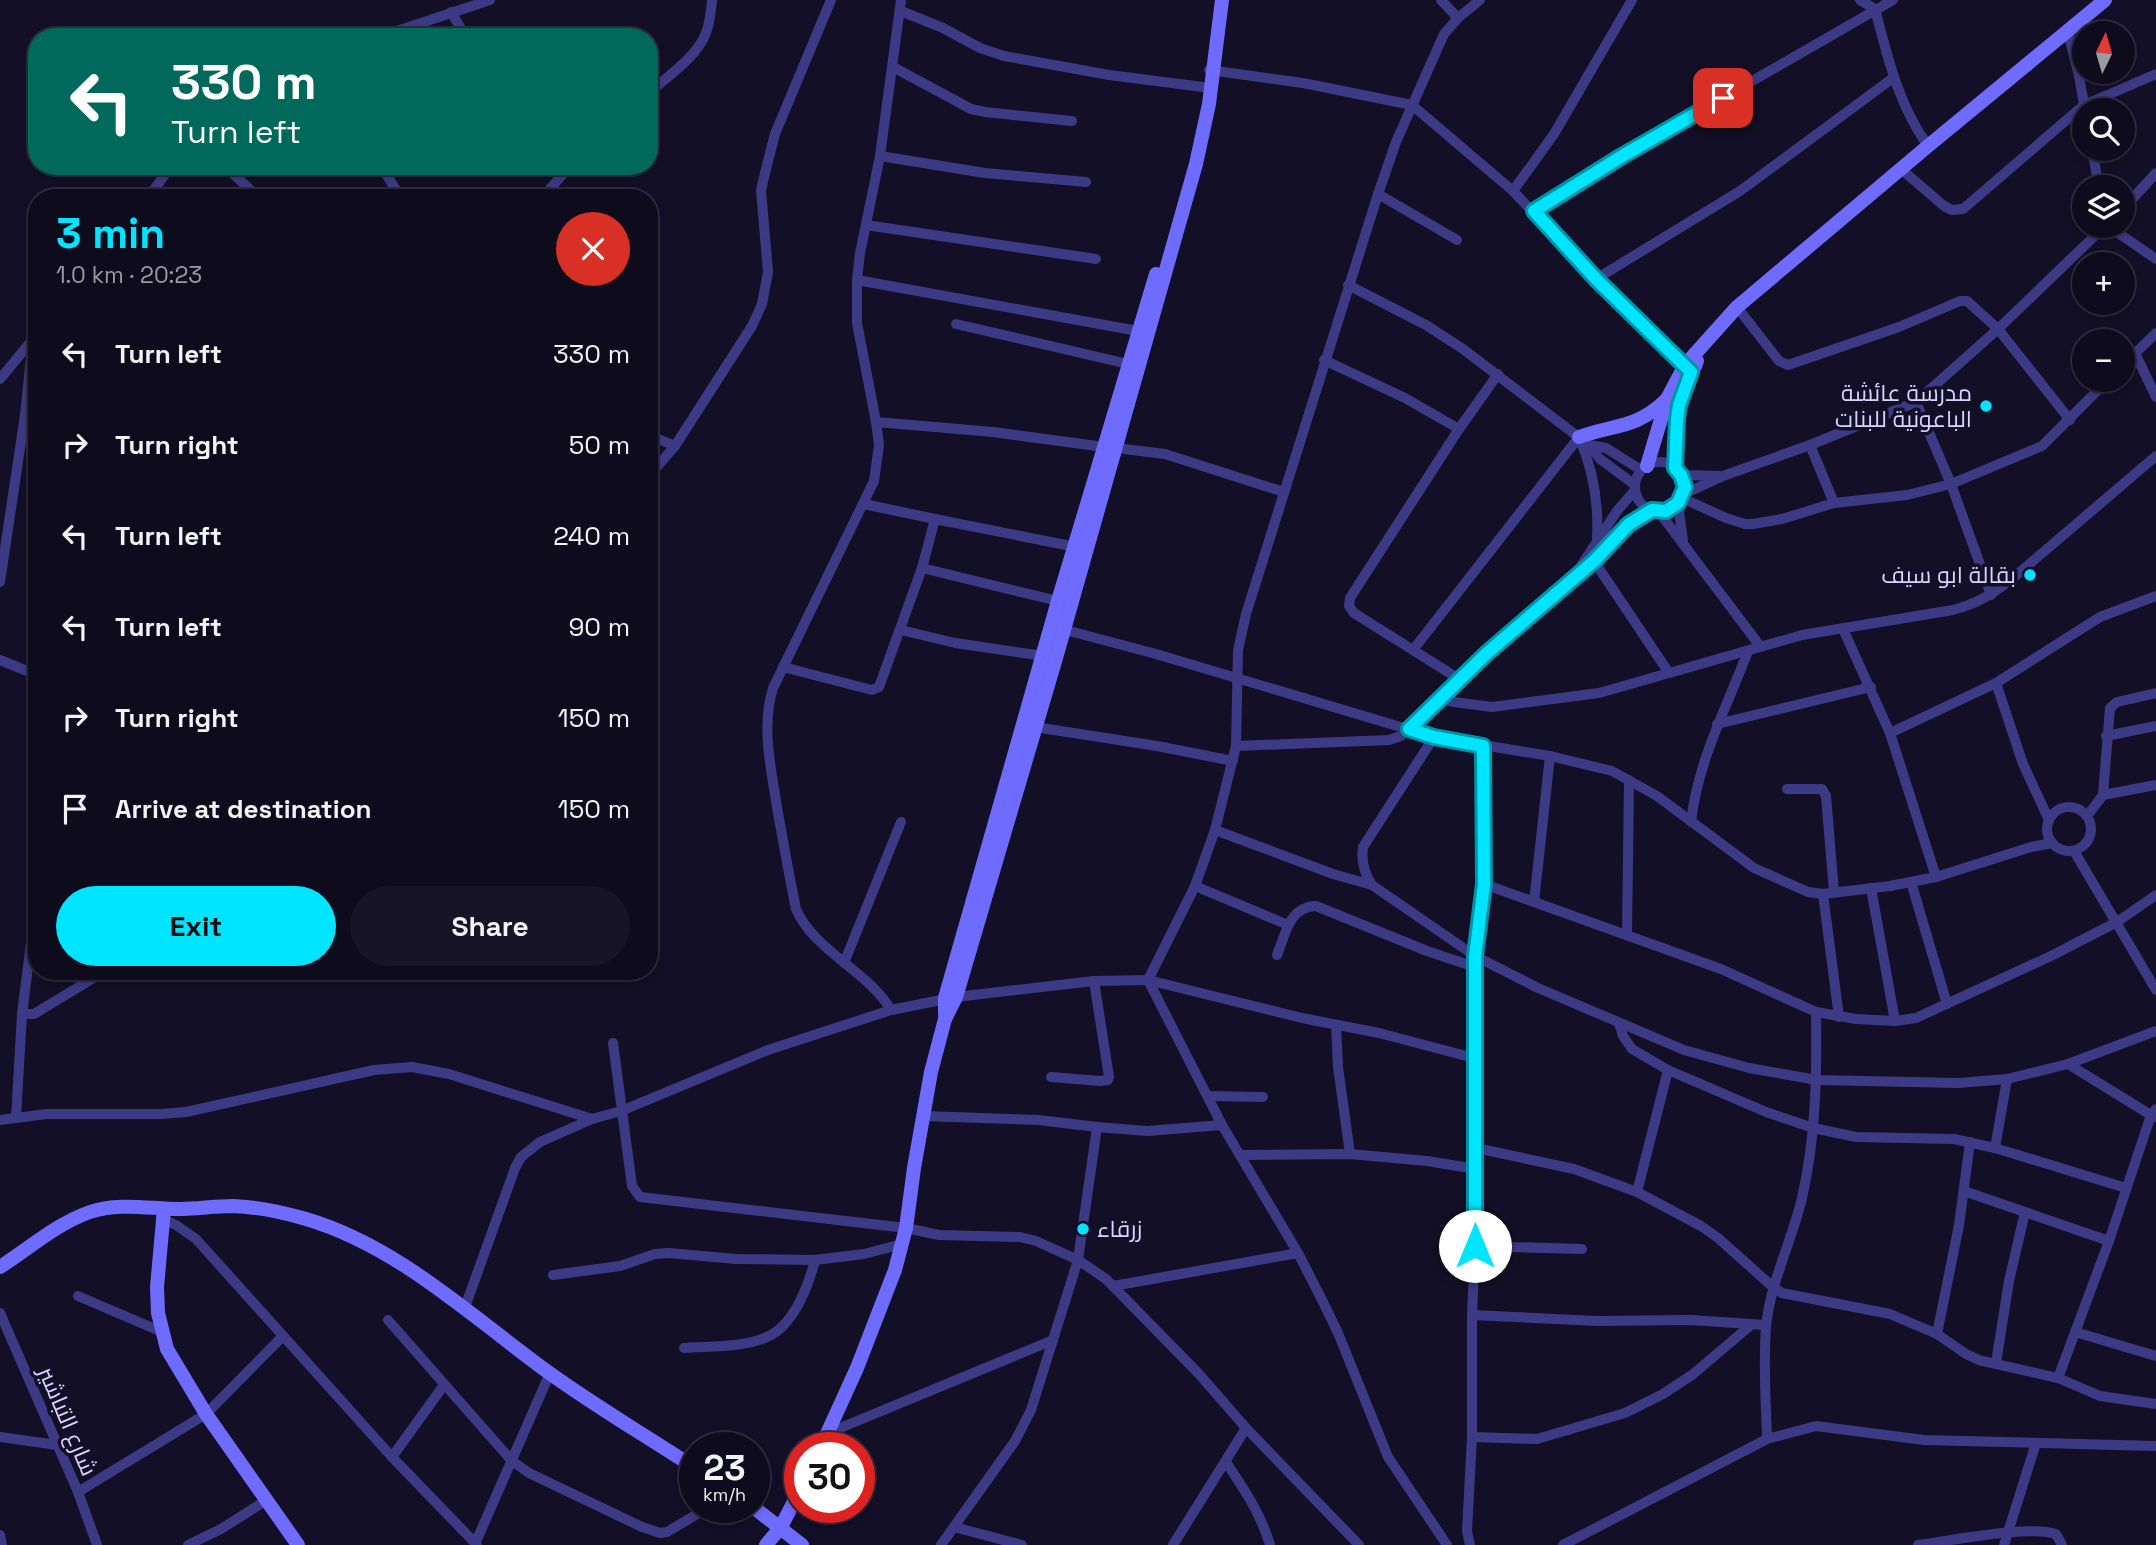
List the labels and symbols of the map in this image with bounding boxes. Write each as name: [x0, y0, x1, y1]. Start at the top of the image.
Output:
north arrow: [2072, 21, 2135, 84]
pin: [1693, 68, 1753, 128]
place label: مدرسة عائشة الباعونية للبنات: [1835, 378, 1972, 434]
marker: مدرسة عائشة الباعونية للبنات: [1978, 398, 1994, 414]
place label: بقالة ابو سيف: [1881, 560, 2016, 590]
marker: بقالة ابو سيف: [2022, 567, 2038, 583]
position arrow: [1438, 1209, 1512, 1283]
place label: زرقاء: [1097, 1214, 1142, 1244]
marker: زرقاء: [1075, 1221, 1091, 1237]
street label: شارع التباشير: [30, 1360, 104, 1481]
speed limit sign: 30: [784, 1432, 875, 1523]

